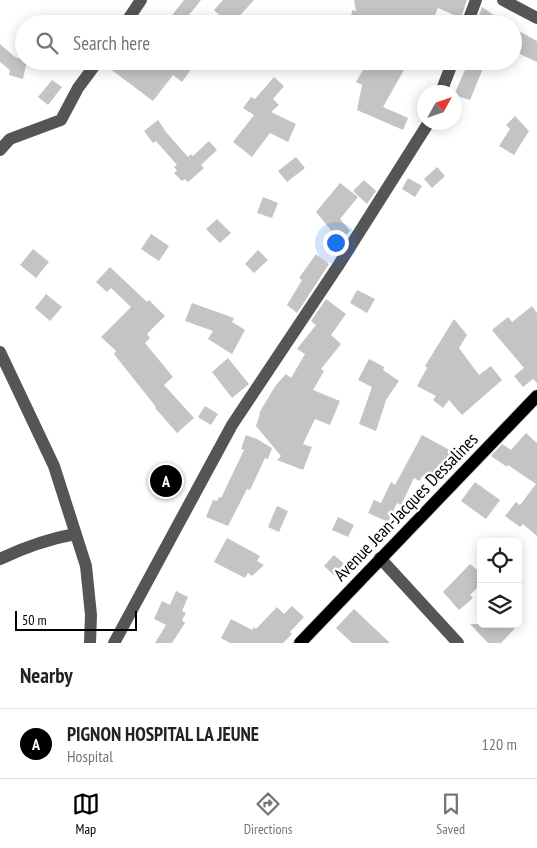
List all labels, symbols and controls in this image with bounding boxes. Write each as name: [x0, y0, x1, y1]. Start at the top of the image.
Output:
search box: [15, 15, 522, 70]
icon: search: [33, 29, 61, 57]
text: Search here: [73, 31, 150, 55]
north arrow: [417, 85, 462, 130]
your location: [323, 230, 349, 256]
street label: Avenue Jean-Jacques Dessalines: [329, 428, 483, 586]
pin: A: [150, 462, 182, 500]
map controls: [477, 538, 522, 628]
button: locate: [477, 538, 522, 583]
button: layers: [477, 583, 522, 628]
scale bar: [15, 608, 138, 631]
text: 50 m: [22, 611, 47, 629]
text: Nearby: [20, 662, 73, 689]
text: PIGNON HOSPITAL LA JEUNE: [67, 722, 259, 746]
text: A: [32, 734, 40, 754]
text: 120 m: [482, 734, 517, 754]
text: Hospital: [67, 746, 113, 766]
tab: Map: [72, 790, 100, 838]
tab: Directions: [244, 790, 292, 838]
tab: Saved: [436, 790, 465, 838]

